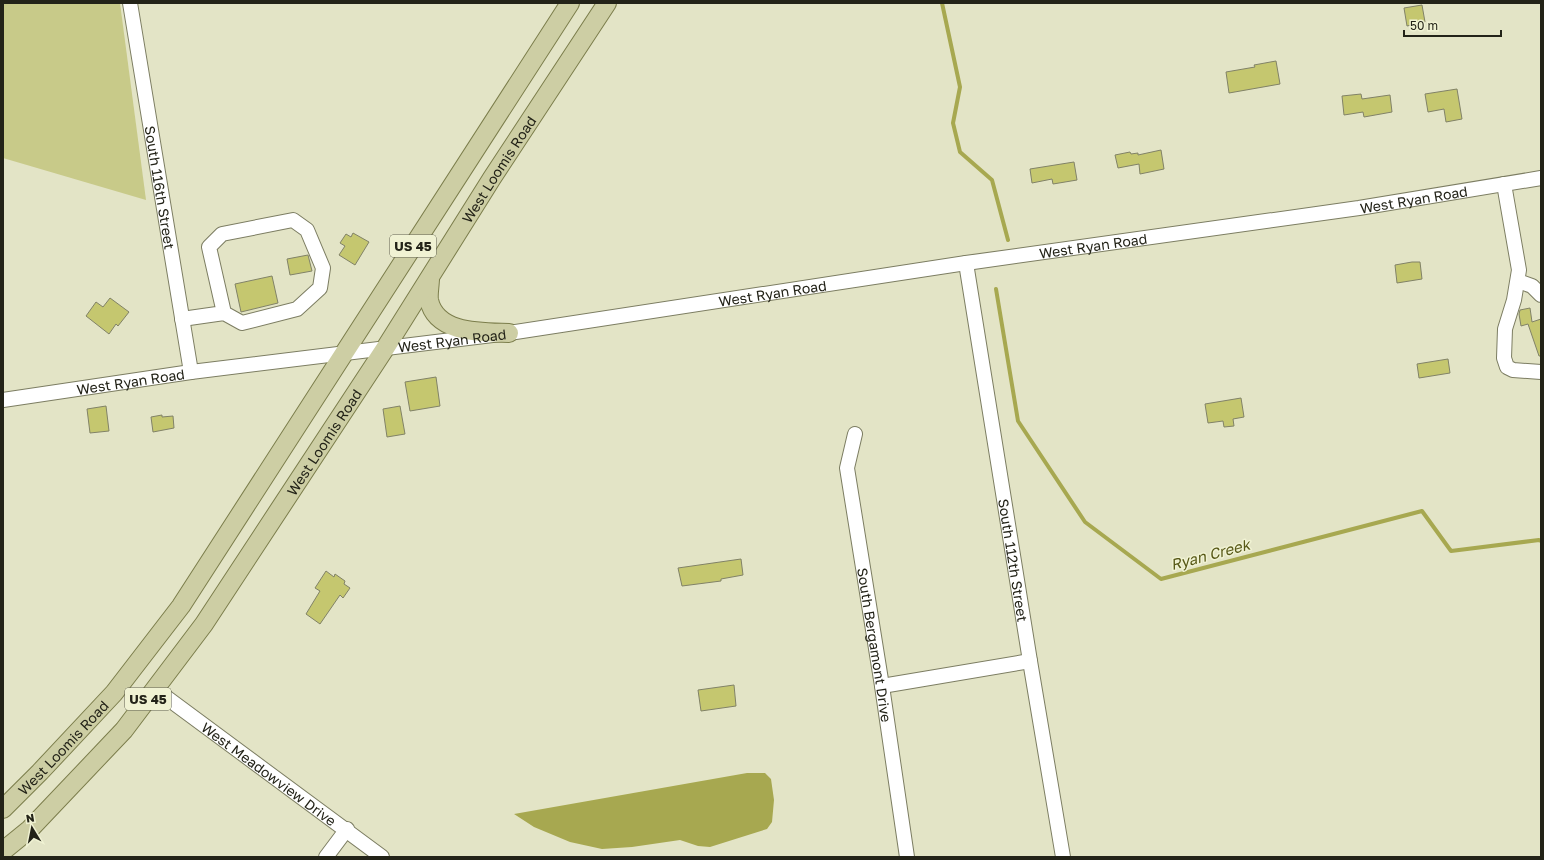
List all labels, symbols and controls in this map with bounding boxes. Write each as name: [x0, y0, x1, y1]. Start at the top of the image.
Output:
scale bar: [1404, 12, 1501, 38]
text: 50 m: [1410, 18, 1438, 33]
street label: West Loomis Road: [458, 113, 539, 226]
street label: South 116th Street: [142, 125, 179, 250]
street label: West Ryan Road: [1359, 182, 1469, 216]
street label: West Ryan Road: [1038, 229, 1148, 261]
road number: US 45: [390, 235, 436, 257]
street label: West Ryan Road: [717, 276, 828, 309]
street label: West Ryan Road: [397, 325, 507, 355]
street label: West Ryan Road: [75, 365, 186, 397]
street label: West Loomis Road: [283, 386, 365, 498]
street label: South 112th Street: [996, 497, 1032, 623]
water label: Ryan Creek: [1168, 534, 1253, 574]
street label: South Bergamont Drive: [855, 566, 896, 723]
road number: US 45: [125, 688, 171, 710]
street label: West Loomis Road: [14, 697, 111, 798]
street label: West Meadowview Drive: [198, 718, 340, 829]
north arrow: [12, 808, 52, 848]
text: N: [25, 811, 35, 825]

